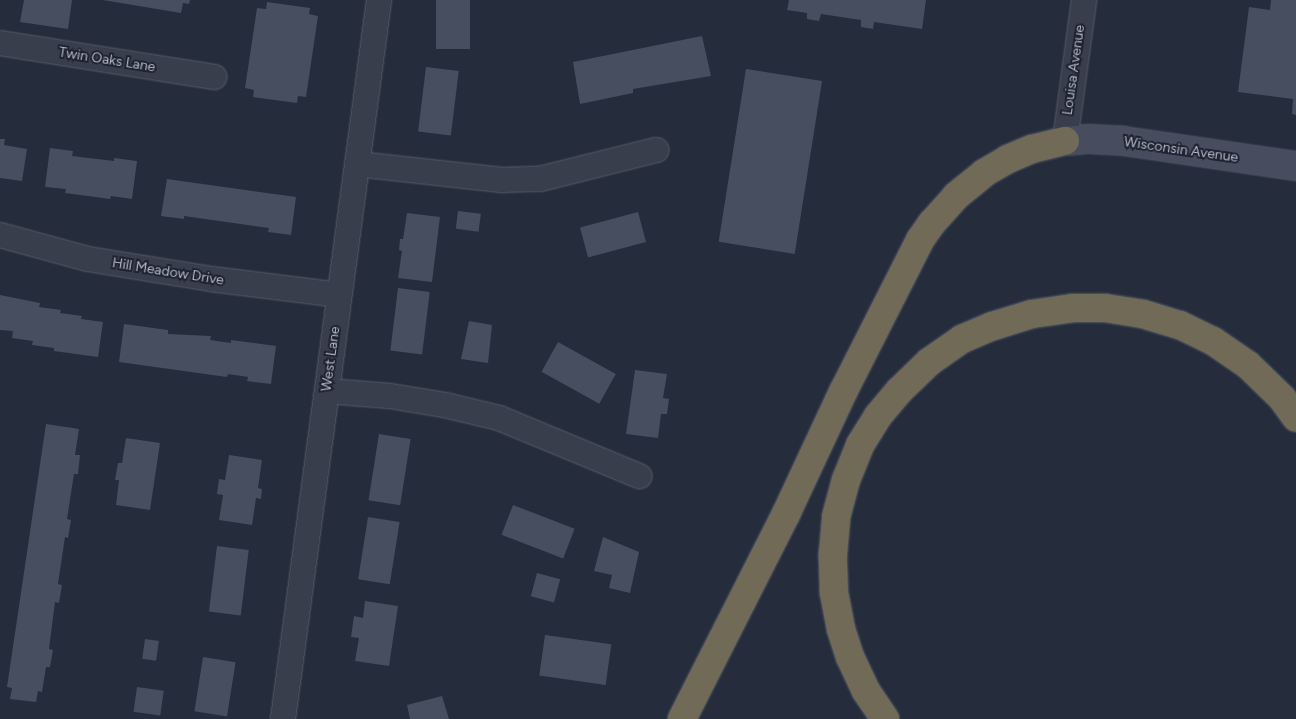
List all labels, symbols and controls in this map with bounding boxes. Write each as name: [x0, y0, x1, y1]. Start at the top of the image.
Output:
street label: Louisa Avenue: [1059, 24, 1089, 116]
street label: Twin Oaks Lane: [57, 44, 157, 76]
street label: Wisconsin Avenue: [1123, 134, 1239, 166]
street label: Hill Meadow Drive: [111, 255, 225, 289]
street label: West Lane: [318, 325, 344, 393]

